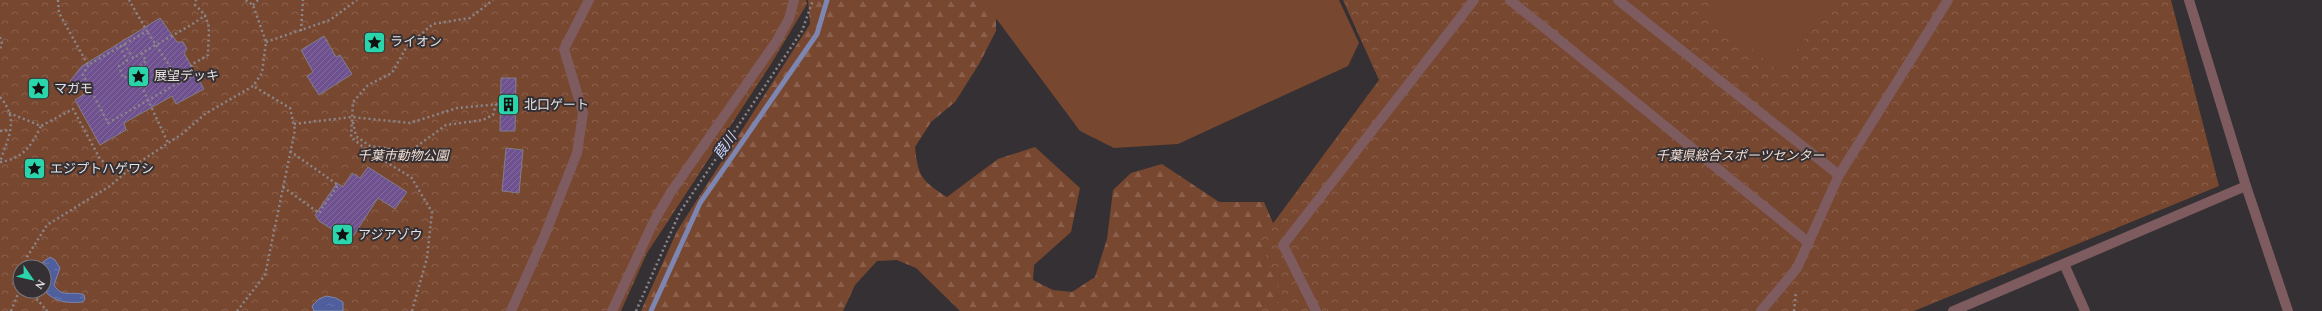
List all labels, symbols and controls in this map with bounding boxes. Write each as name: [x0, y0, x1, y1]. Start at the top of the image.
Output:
place icon: ライオン: [362, 29, 388, 55]
place label: ライオン: [390, 32, 442, 52]
place icon: 展望デッキ: [125, 63, 151, 89]
place label: 展望デッキ: [154, 66, 219, 86]
place icon: マガモ: [25, 76, 51, 102]
place label: マガモ: [54, 79, 93, 99]
building icon: 北口ゲート: [495, 92, 521, 118]
place label: 北口ゲート: [524, 95, 589, 115]
water label: 葭川: [708, 127, 743, 163]
park label: 千葉市動物公園: [357, 146, 450, 166]
park label: 千葉県総合スポーツセンター: [1656, 146, 1825, 166]
place icon: エジプトハゲワシ: [21, 156, 47, 182]
place label: エジプトハゲワシ: [50, 159, 154, 179]
place icon: アジアゾウ: [330, 222, 356, 248]
place label: アジアゾウ: [358, 225, 422, 245]
north arrow: [12, 259, 52, 299]
text: N: [30, 276, 49, 293]

